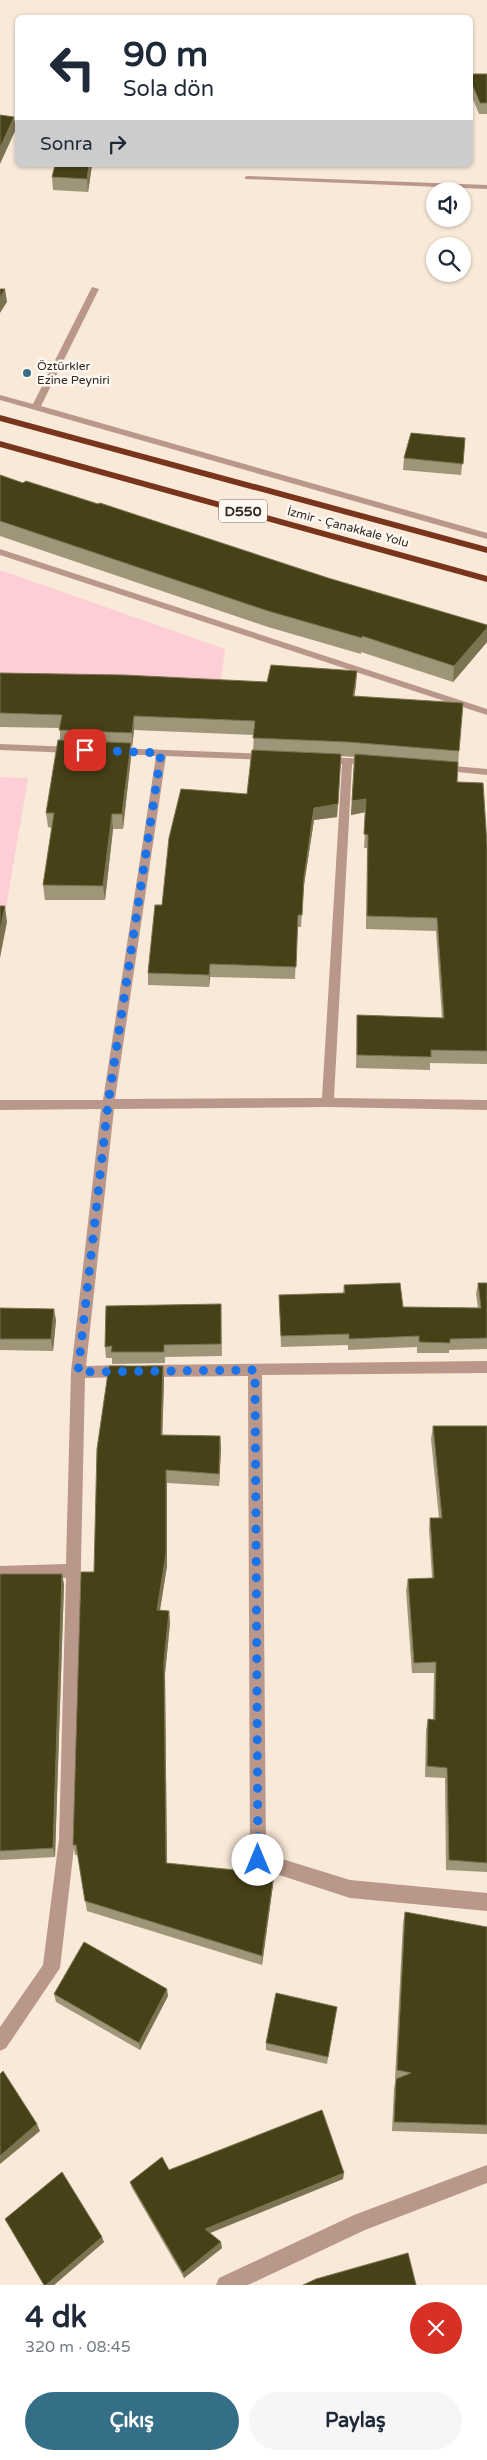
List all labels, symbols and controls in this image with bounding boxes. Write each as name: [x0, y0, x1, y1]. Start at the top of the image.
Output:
text: 90 m: [123, 34, 208, 76]
icon: left: [40, 35, 105, 100]
text: Sola dön: [123, 76, 214, 102]
icon: right: [103, 130, 131, 158]
text: Sonra: [40, 133, 93, 155]
map controls: [426, 182, 471, 282]
button: sound: [426, 182, 471, 227]
button: search: [426, 237, 471, 282]
place label: Öztürkler Ezine Peyniri: [37, 359, 110, 387]
marker: Öztürkler Ezine Peyniri: [21, 367, 33, 379]
road number: D550: [219, 500, 267, 522]
street label: İzmir - Çanakkale Yolu: [286, 504, 410, 550]
pin: [64, 729, 106, 771]
icon: arrive: [71, 736, 99, 764]
position arrow: [231, 1833, 283, 1885]
text: 4 dk: [25, 2299, 87, 2336]
button: close: [410, 2302, 462, 2354]
text: 320 m · 08:45: [25, 2337, 131, 2357]
button: Çıkış: [25, 2392, 239, 2450]
button: Paylaş: [249, 2392, 462, 2450]

